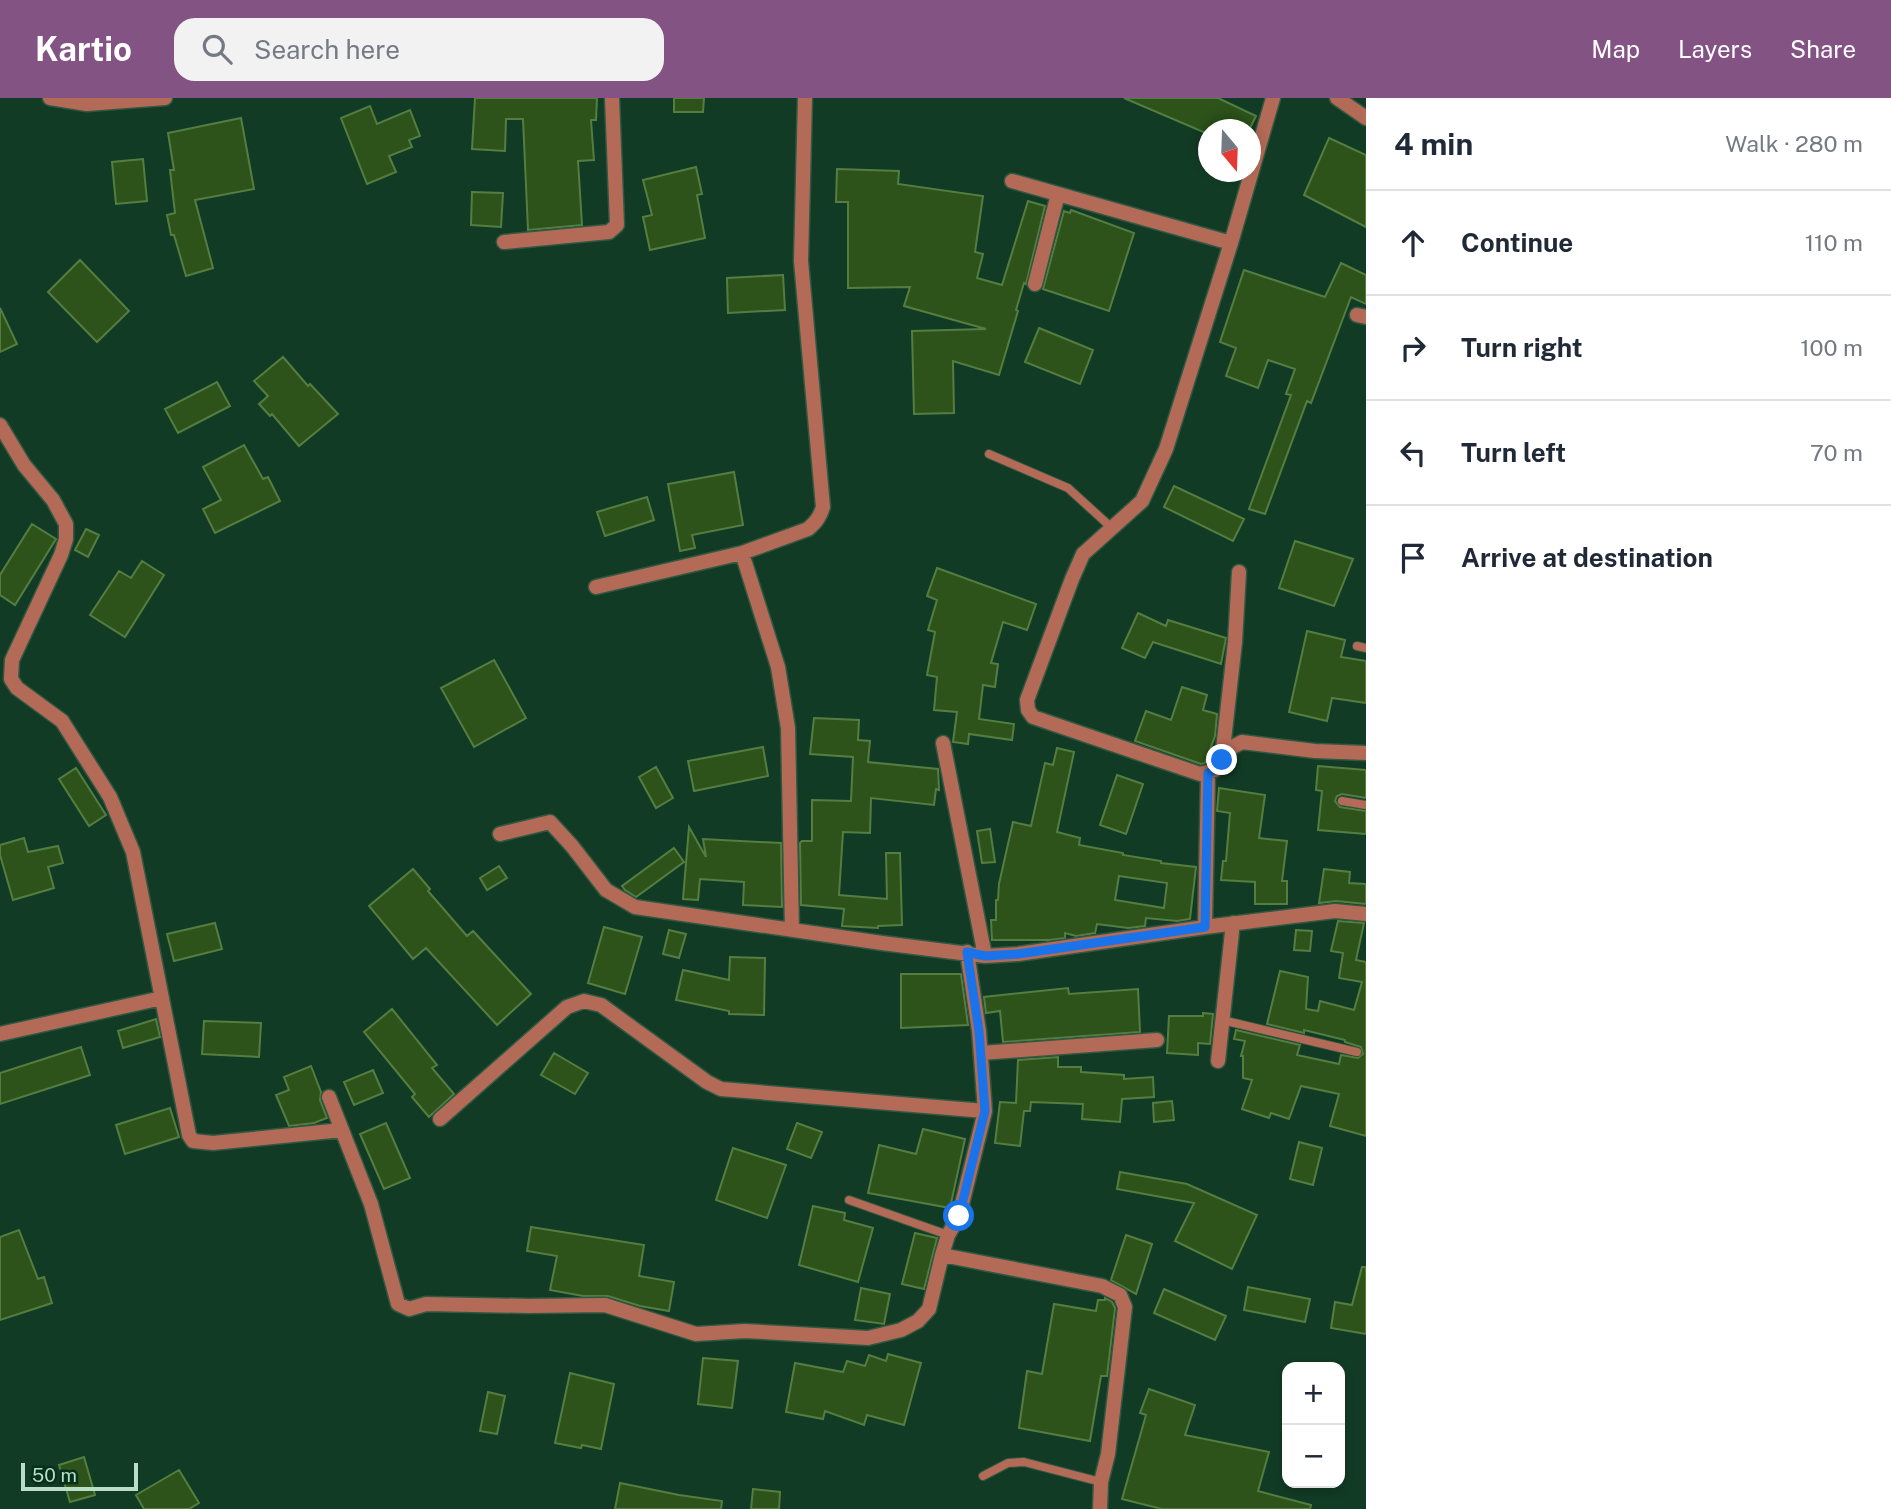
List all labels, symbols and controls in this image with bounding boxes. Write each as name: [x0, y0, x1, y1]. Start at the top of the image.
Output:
search box: [174, 18, 664, 81]
text: Kartio: [35, 30, 132, 68]
icon: search: [198, 30, 236, 68]
text: Search here: [254, 34, 400, 65]
text: Map: [1591, 35, 1640, 63]
text: Layers: [1678, 35, 1752, 63]
text: Share: [1790, 35, 1856, 63]
north arrow: [1198, 119, 1261, 182]
text: 4 min: [1394, 126, 1473, 162]
text: Walk · 280 m: [1725, 130, 1863, 157]
icon: ahead: [1394, 224, 1432, 262]
text: Continue: [1461, 227, 1573, 258]
text: 110 m: [1805, 229, 1863, 256]
icon: right: [1394, 329, 1432, 367]
text: Turn right: [1461, 332, 1583, 363]
text: 100 m: [1800, 334, 1863, 361]
icon: left: [1394, 434, 1432, 472]
text: Turn left: [1461, 437, 1566, 468]
text: 70 m: [1810, 439, 1863, 466]
icon: arrive: [1394, 539, 1432, 577]
text: Arrive at destination: [1461, 542, 1713, 573]
route end: [1206, 744, 1237, 775]
route start: [943, 1200, 974, 1231]
map controls: [1282, 1362, 1345, 1488]
button: +: [1282, 1362, 1345, 1425]
button: −: [1282, 1425, 1345, 1488]
scale bar: [21, 1460, 138, 1492]
text: 50 m: [32, 1464, 77, 1486]

